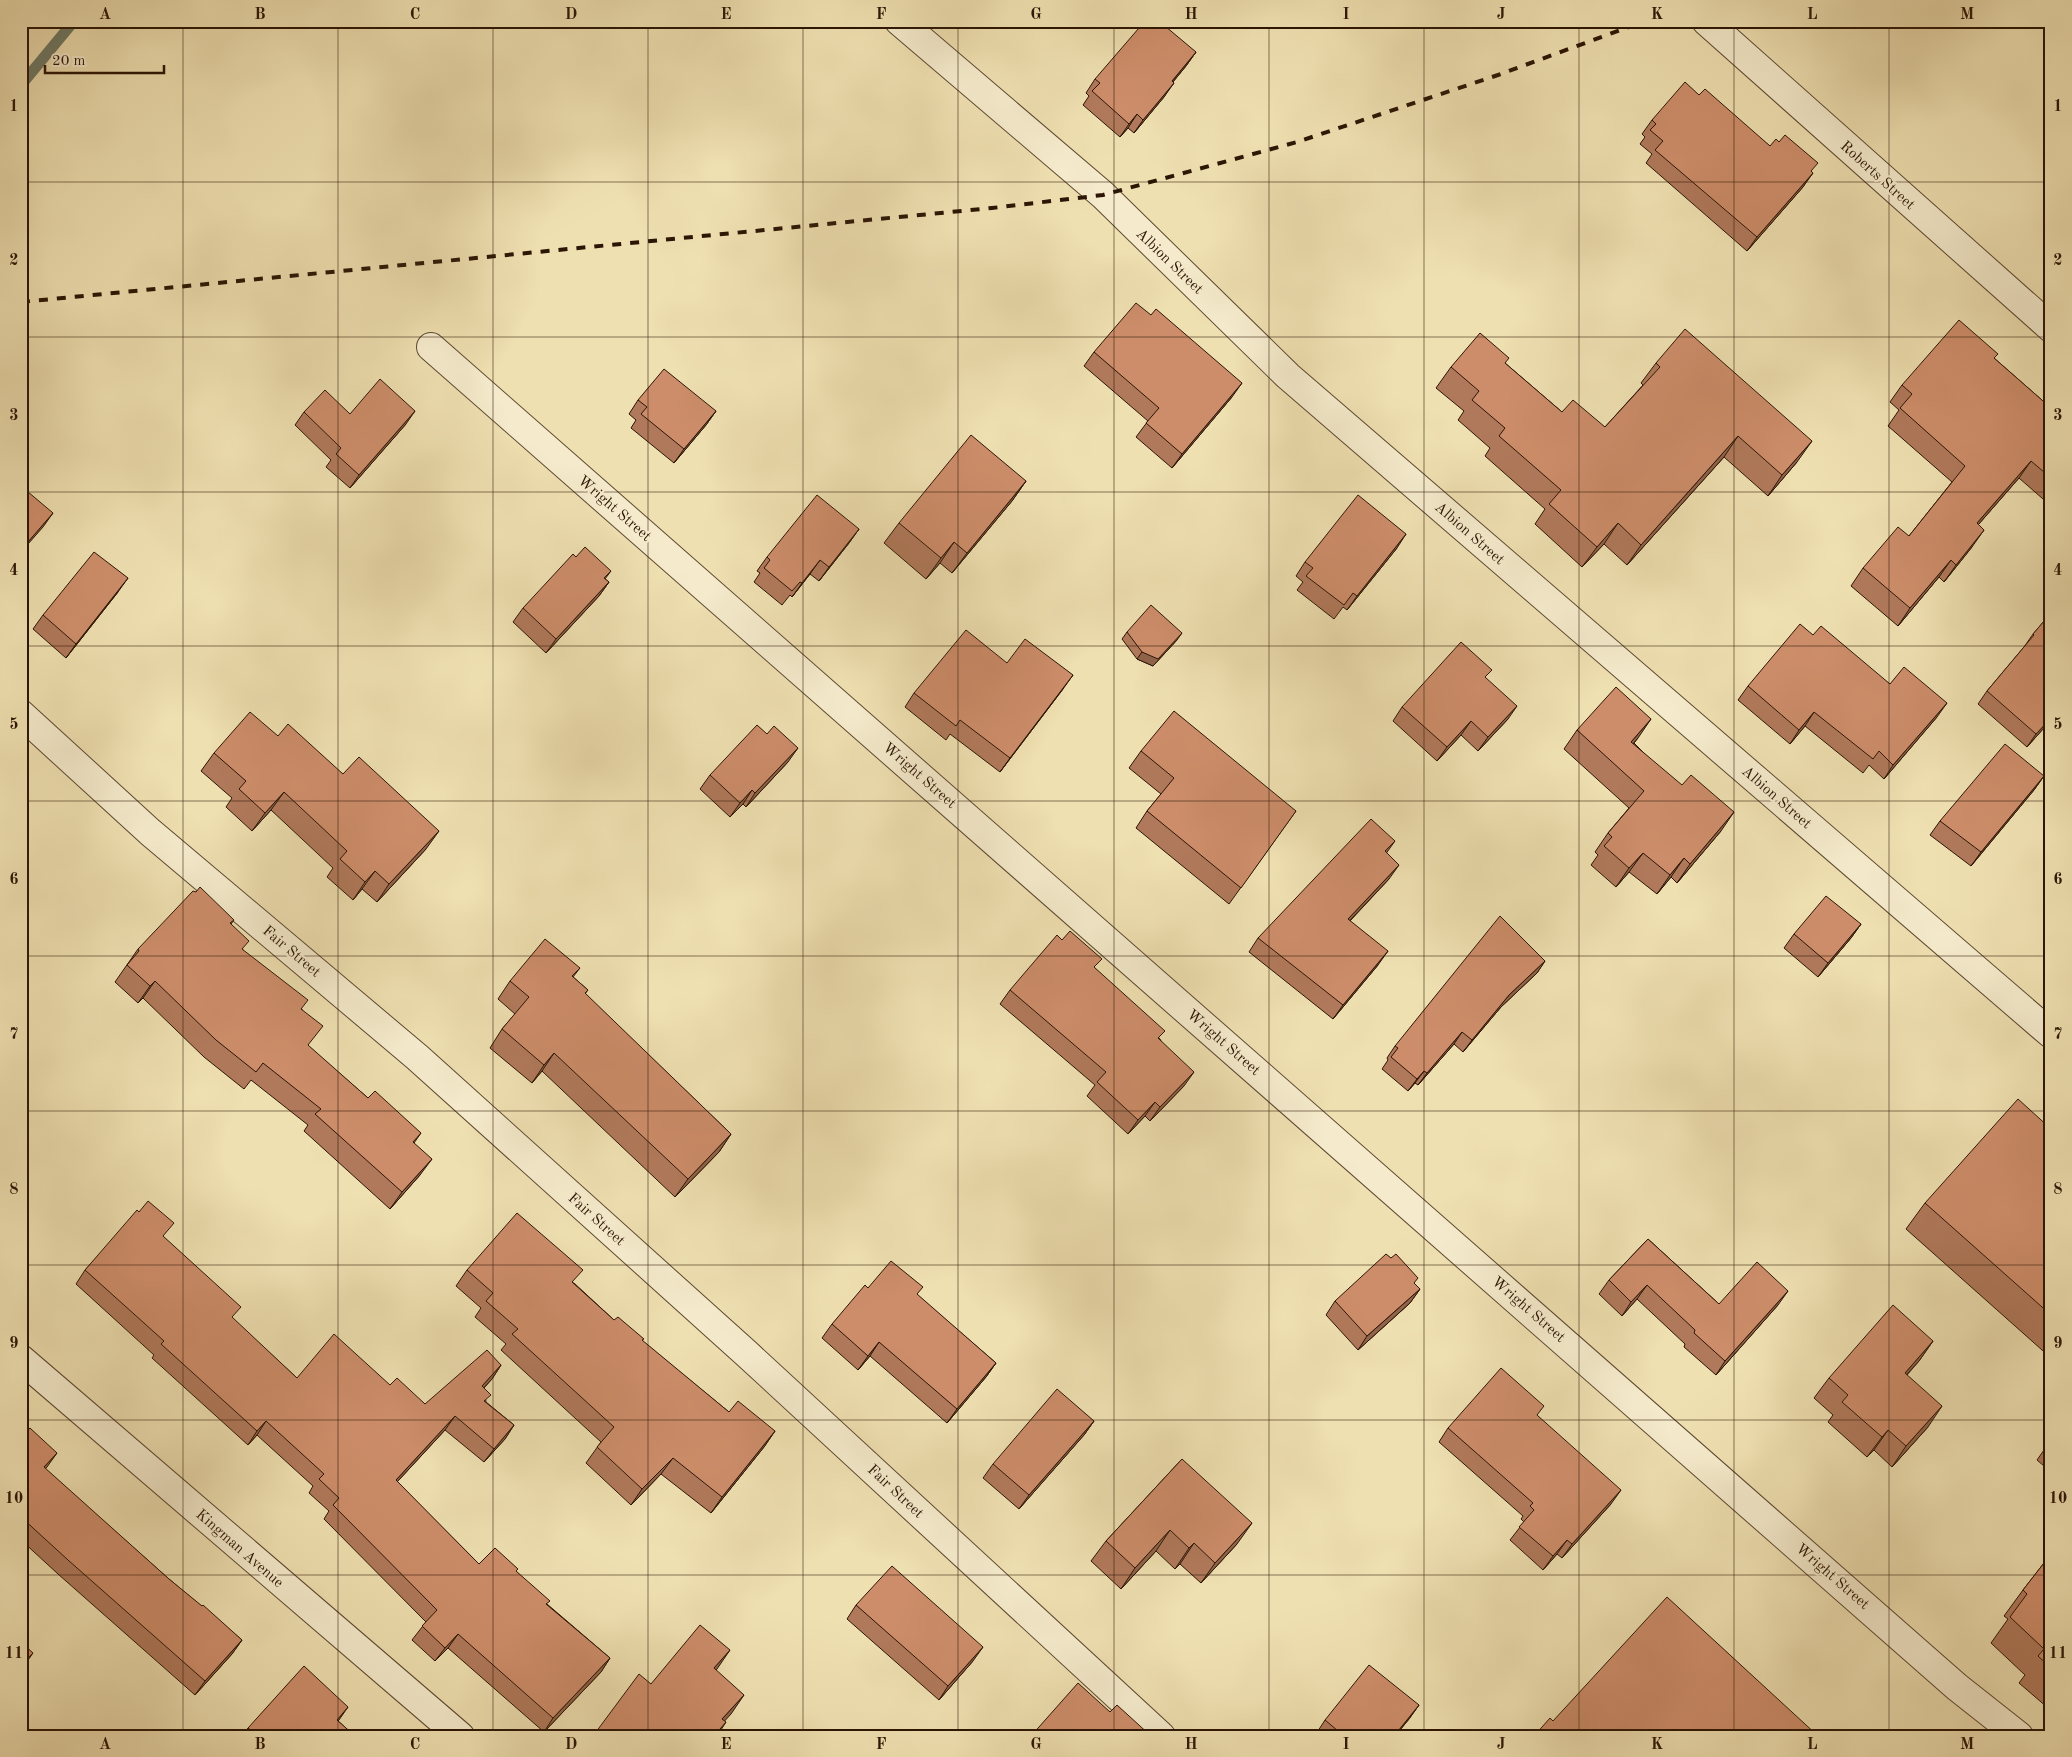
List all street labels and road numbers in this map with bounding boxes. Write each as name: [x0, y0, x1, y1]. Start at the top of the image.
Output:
street label: Roberts Street: [1837, 139, 1917, 213]
street label: Albion Street: [1133, 227, 1205, 298]
street label: Wright Street: [574, 473, 654, 545]
street label: Albion Street: [1431, 500, 1507, 568]
street label: Wright Street: [879, 740, 959, 812]
street label: Albion Street: [1738, 764, 1814, 832]
street label: Fair Street: [259, 924, 323, 981]
street label: Wright Street: [1183, 1007, 1263, 1079]
street label: Fair Street: [565, 1191, 627, 1249]
street label: Wright Street: [1488, 1274, 1568, 1346]
street label: Fair Street: [864, 1462, 926, 1522]
street label: Kingman Avenue: [192, 1507, 286, 1591]
street label: Wright Street: [1792, 1541, 1872, 1613]

